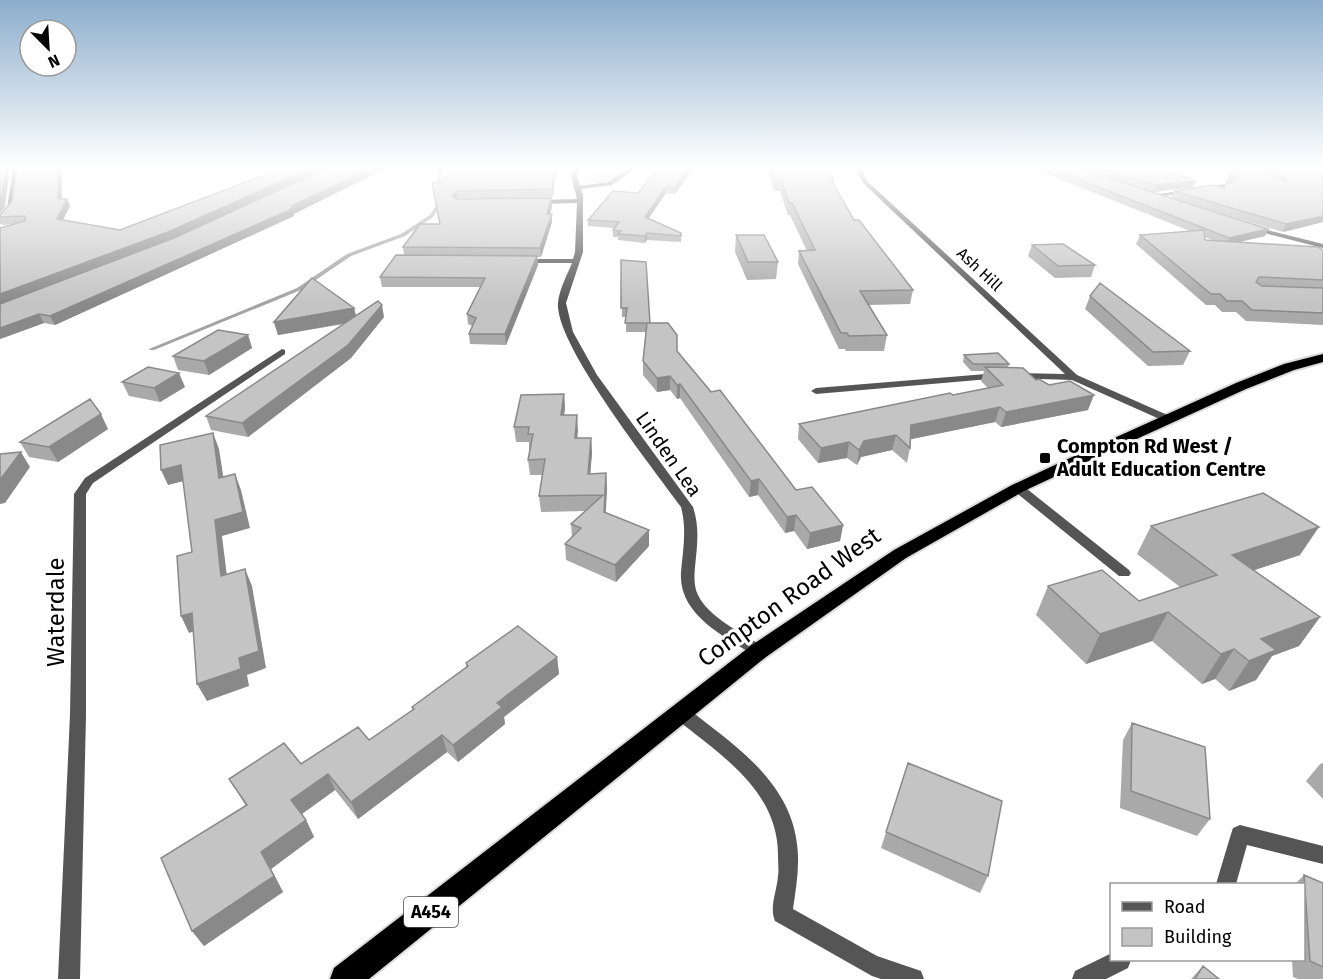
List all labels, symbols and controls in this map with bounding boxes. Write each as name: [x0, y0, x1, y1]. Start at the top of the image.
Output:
north arrow: [18, 18, 78, 78]
text: N: [45, 50, 63, 72]
street label: Ash Hill: [953, 244, 1006, 295]
street label: Linden Lea: [631, 407, 707, 501]
place label: Compton Rd West / Adult Education Centre: [1056, 434, 1266, 481]
marker: Compton Rd West / Adult Education Centre: [1038, 451, 1052, 465]
street label: Compton Road West: [692, 521, 886, 673]
street label: Waterdale: [42, 557, 70, 667]
legend: [1110, 883, 1305, 961]
text: Road: [1164, 896, 1206, 918]
road number: A454: [404, 897, 458, 927]
text: Building: [1164, 926, 1232, 948]

